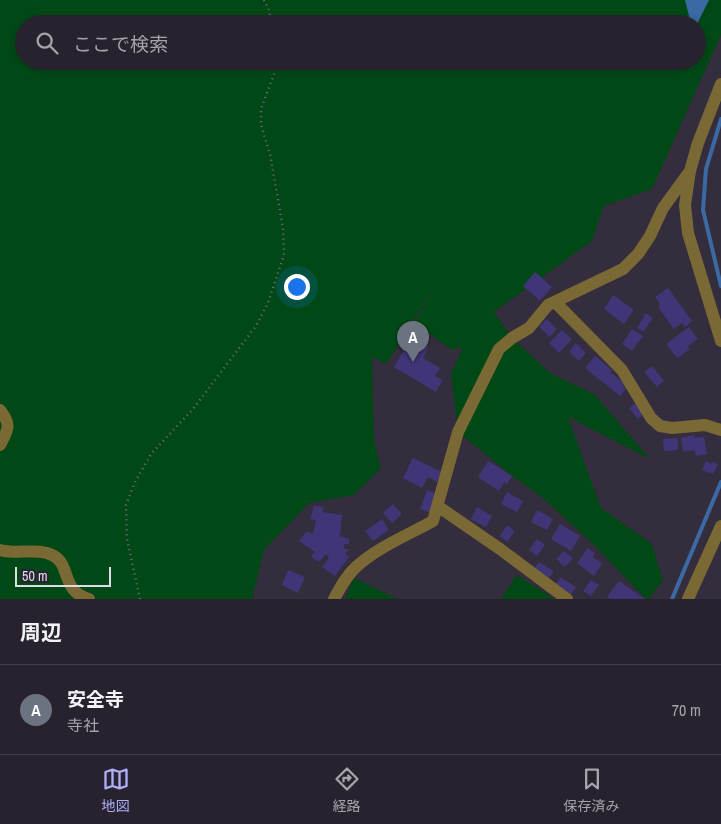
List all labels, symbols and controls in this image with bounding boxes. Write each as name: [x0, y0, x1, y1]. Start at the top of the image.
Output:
search box: [15, 15, 706, 70]
icon: search: [33, 29, 61, 57]
text: ここで検索: [73, 31, 168, 57]
your location: [284, 274, 310, 300]
pin: A: [397, 321, 429, 362]
scale bar: [15, 564, 111, 587]
text: 50 m: [22, 567, 48, 585]
text: 周辺: [20, 618, 62, 647]
text: 安全寺: [67, 686, 124, 712]
text: A: [31, 699, 41, 721]
text: 70 m: [672, 699, 701, 721]
text: 寺社: [67, 714, 99, 736]
tab: 地図: [102, 765, 130, 815]
tab: 経路: [333, 765, 361, 815]
tab: 保存済み: [564, 765, 620, 815]

